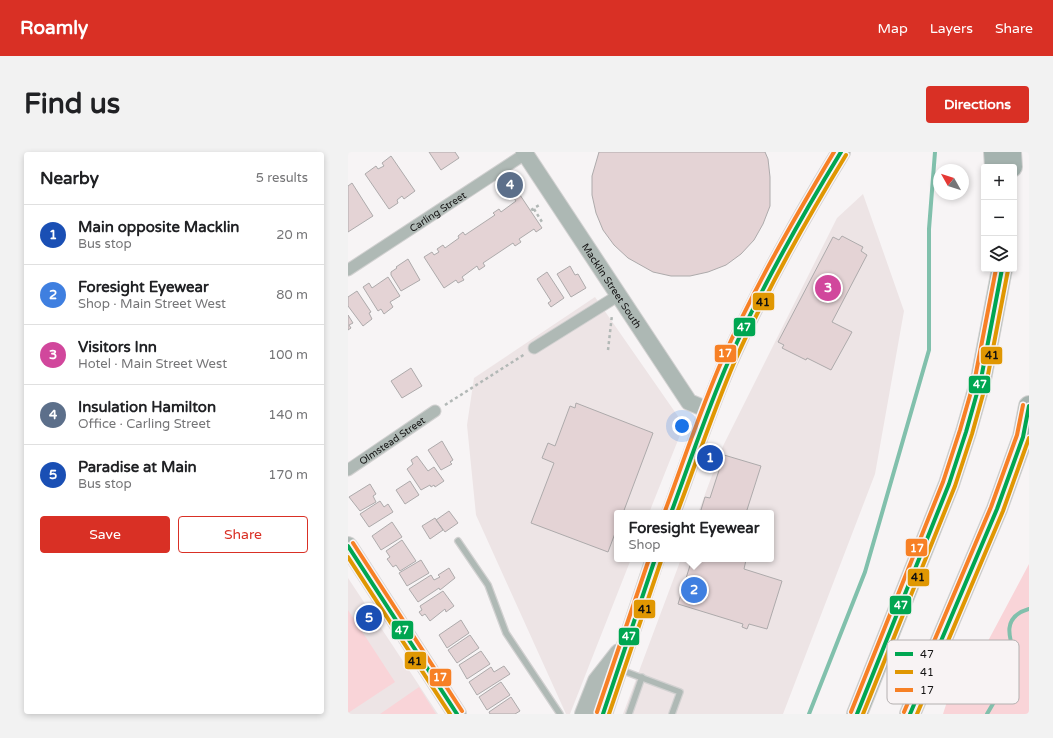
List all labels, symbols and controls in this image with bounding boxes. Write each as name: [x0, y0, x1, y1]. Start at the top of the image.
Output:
text: Roamly: [20, 17, 88, 39]
text: Map: [878, 20, 908, 37]
text: Layers: [930, 20, 973, 37]
text: Share: [995, 20, 1033, 37]
button: Directions: [926, 86, 1029, 123]
text: Find us: [24, 87, 120, 121]
north arrow: [933, 164, 969, 200]
map controls: [981, 164, 1017, 272]
button: +: [981, 164, 1017, 200]
text: Nearby: [40, 168, 99, 189]
text: 5 results: [256, 170, 308, 186]
pin: 4: [497, 170, 523, 200]
street label: Carling Street: [408, 189, 469, 235]
button: −: [981, 200, 1017, 236]
text: Main opposite Macklin: [78, 218, 240, 236]
text: 1: [49, 227, 57, 243]
text: 20 m: [276, 227, 308, 243]
text: Bus stop: [78, 236, 132, 252]
button: layers: [981, 236, 1017, 272]
street label: Macklin Street South: [579, 241, 644, 331]
pin: 3: [815, 273, 841, 303]
text: Foresight Eyewear: [78, 278, 209, 296]
text: 2: [49, 287, 57, 303]
text: 80 m: [276, 287, 308, 303]
line badge: 41: [752, 292, 775, 311]
text: Shop · Main Street West: [78, 296, 226, 312]
text: 41: [756, 296, 770, 309]
line badge: 47: [733, 317, 756, 337]
text: 47: [737, 321, 751, 334]
text: Visitors Inn: [78, 338, 157, 356]
line badge: 17: [714, 344, 737, 363]
line badge: 41: [980, 346, 1003, 365]
text: 3: [49, 347, 57, 363]
text: 100 m: [268, 347, 308, 363]
text: 17: [718, 347, 732, 360]
text: 41: [985, 349, 999, 362]
text: Hotel · Main Street West: [78, 356, 227, 372]
line badge: 47: [968, 375, 991, 394]
text: 47: [973, 378, 987, 391]
text: Insulation Hamilton: [78, 398, 216, 416]
text: 4: [49, 407, 57, 423]
text: 140 m: [268, 407, 308, 423]
street label: Olmstead Street: [357, 414, 428, 468]
text: Office · Carling Street: [78, 416, 211, 432]
your location: [672, 416, 692, 436]
pin: 1: [697, 443, 723, 473]
text: Paradise at Main: [78, 458, 197, 476]
text: 5: [49, 467, 57, 483]
text: 170 m: [268, 467, 308, 483]
text: Bus stop: [78, 476, 132, 492]
popup: [614, 510, 774, 562]
button: Save: [40, 516, 170, 553]
button: Share: [178, 516, 308, 553]
text: Foresight Eyewear: [629, 519, 759, 537]
text: Shop: [629, 537, 661, 553]
line badge: 17: [905, 538, 928, 557]
text: 17: [910, 542, 924, 555]
line badge: 41: [907, 568, 930, 587]
text: 41: [911, 571, 925, 584]
pin: 2: [681, 575, 707, 605]
line badge: 47: [889, 595, 912, 615]
line badge: 41: [633, 599, 656, 619]
text: 47: [894, 599, 908, 612]
pin: 5: [356, 603, 382, 633]
text: 41: [638, 603, 652, 616]
line badge: 47: [391, 620, 414, 640]
text: 47: [395, 624, 409, 637]
line badge: 47: [618, 627, 640, 646]
text: 47: [622, 630, 636, 643]
legend: [887, 640, 1019, 704]
text: 47: [920, 648, 934, 661]
line badge: 41: [404, 651, 427, 670]
text: 41: [408, 655, 422, 668]
text: 41: [920, 666, 934, 679]
line badge: 17: [429, 668, 452, 687]
text: 17: [433, 671, 447, 684]
text: 17: [920, 684, 934, 697]

